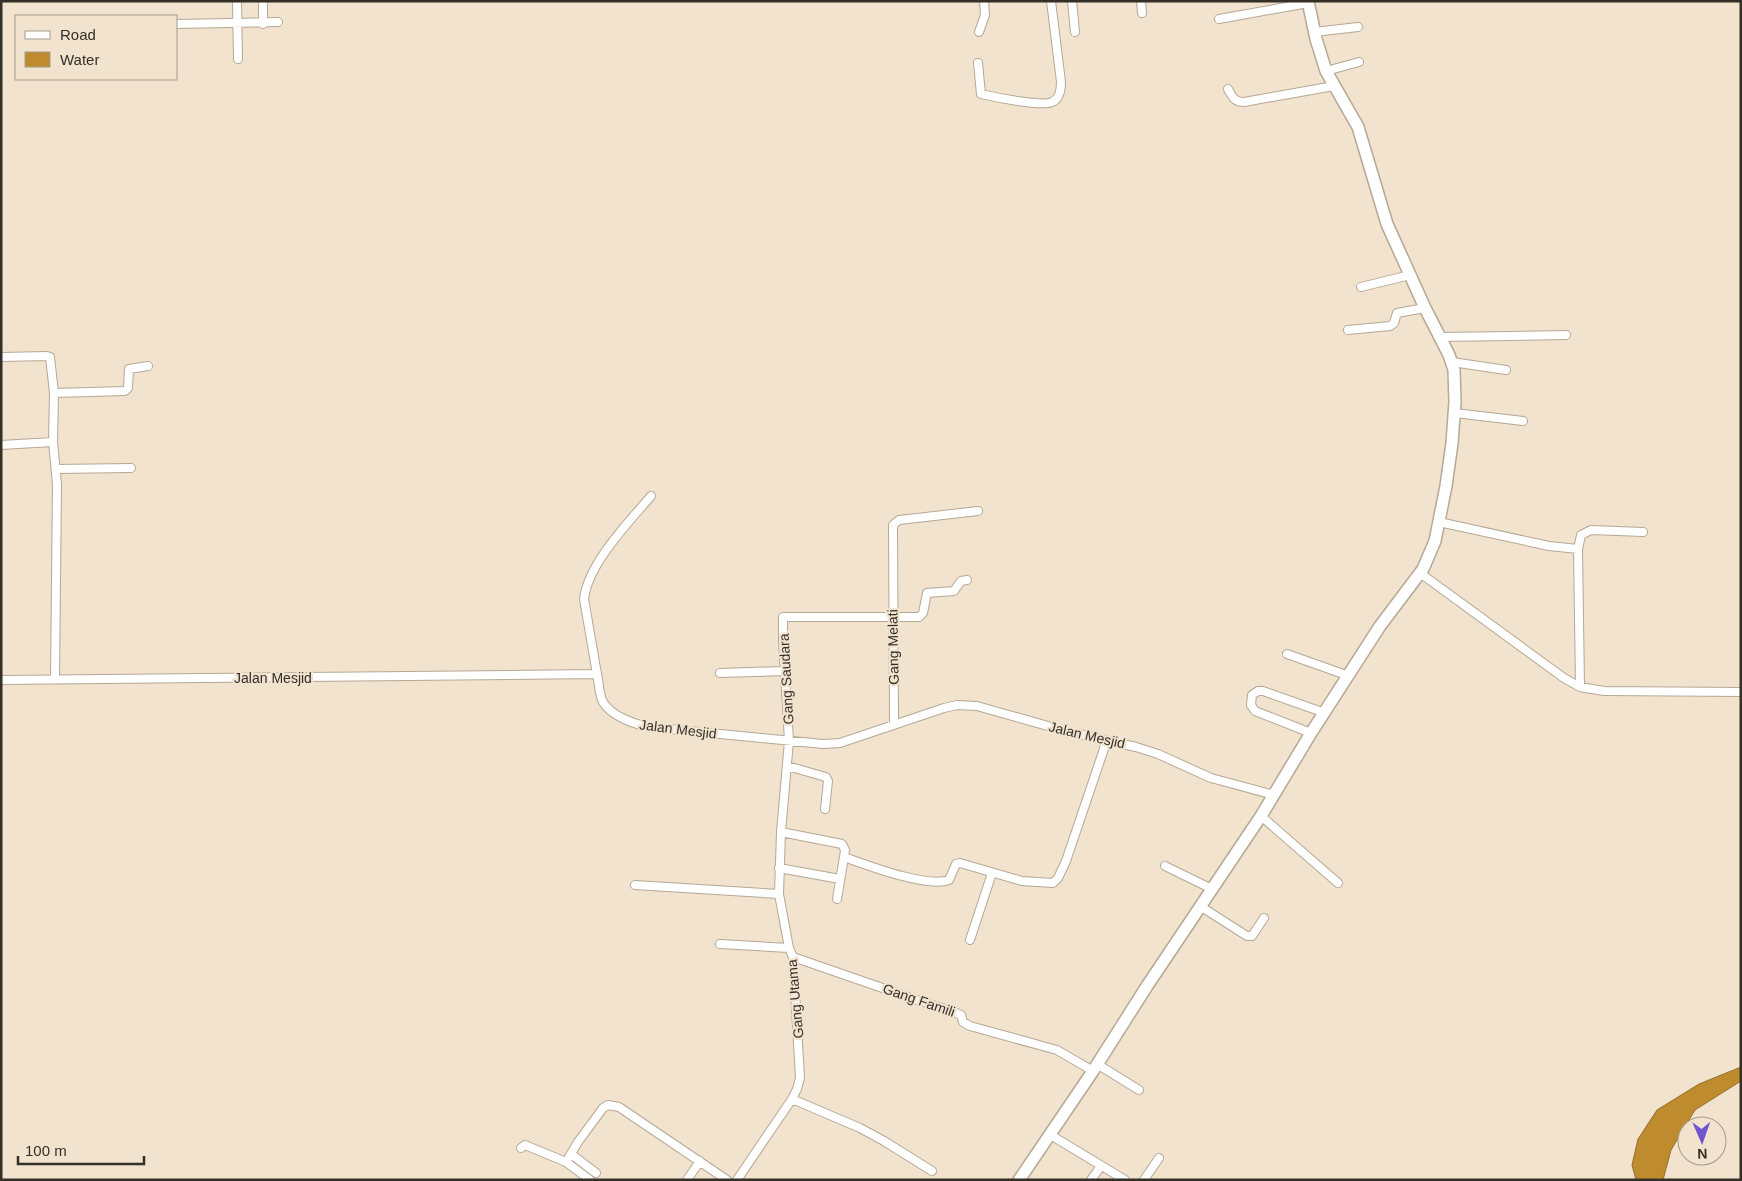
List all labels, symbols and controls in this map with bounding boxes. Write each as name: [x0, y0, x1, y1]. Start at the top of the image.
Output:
legend: [15, 15, 178, 80]
text: Road: [60, 26, 96, 43]
text: Water: [60, 51, 99, 68]
street label: Gang Melati: [884, 609, 902, 685]
street label: Gang Saudara: [776, 633, 796, 725]
street label: Jalan Mesjid: [234, 670, 312, 686]
street label: Jalan Mesjid: [638, 716, 718, 742]
street label: Jalan Mesjid: [1047, 718, 1127, 752]
street label: Gang Utama: [784, 959, 806, 1039]
street label: Gang Famili: [881, 980, 957, 1020]
north arrow: [1677, 1116, 1727, 1166]
scale bar: [18, 1134, 144, 1166]
text: 100 m: [25, 1142, 67, 1159]
text: N: [1697, 1146, 1708, 1162]

